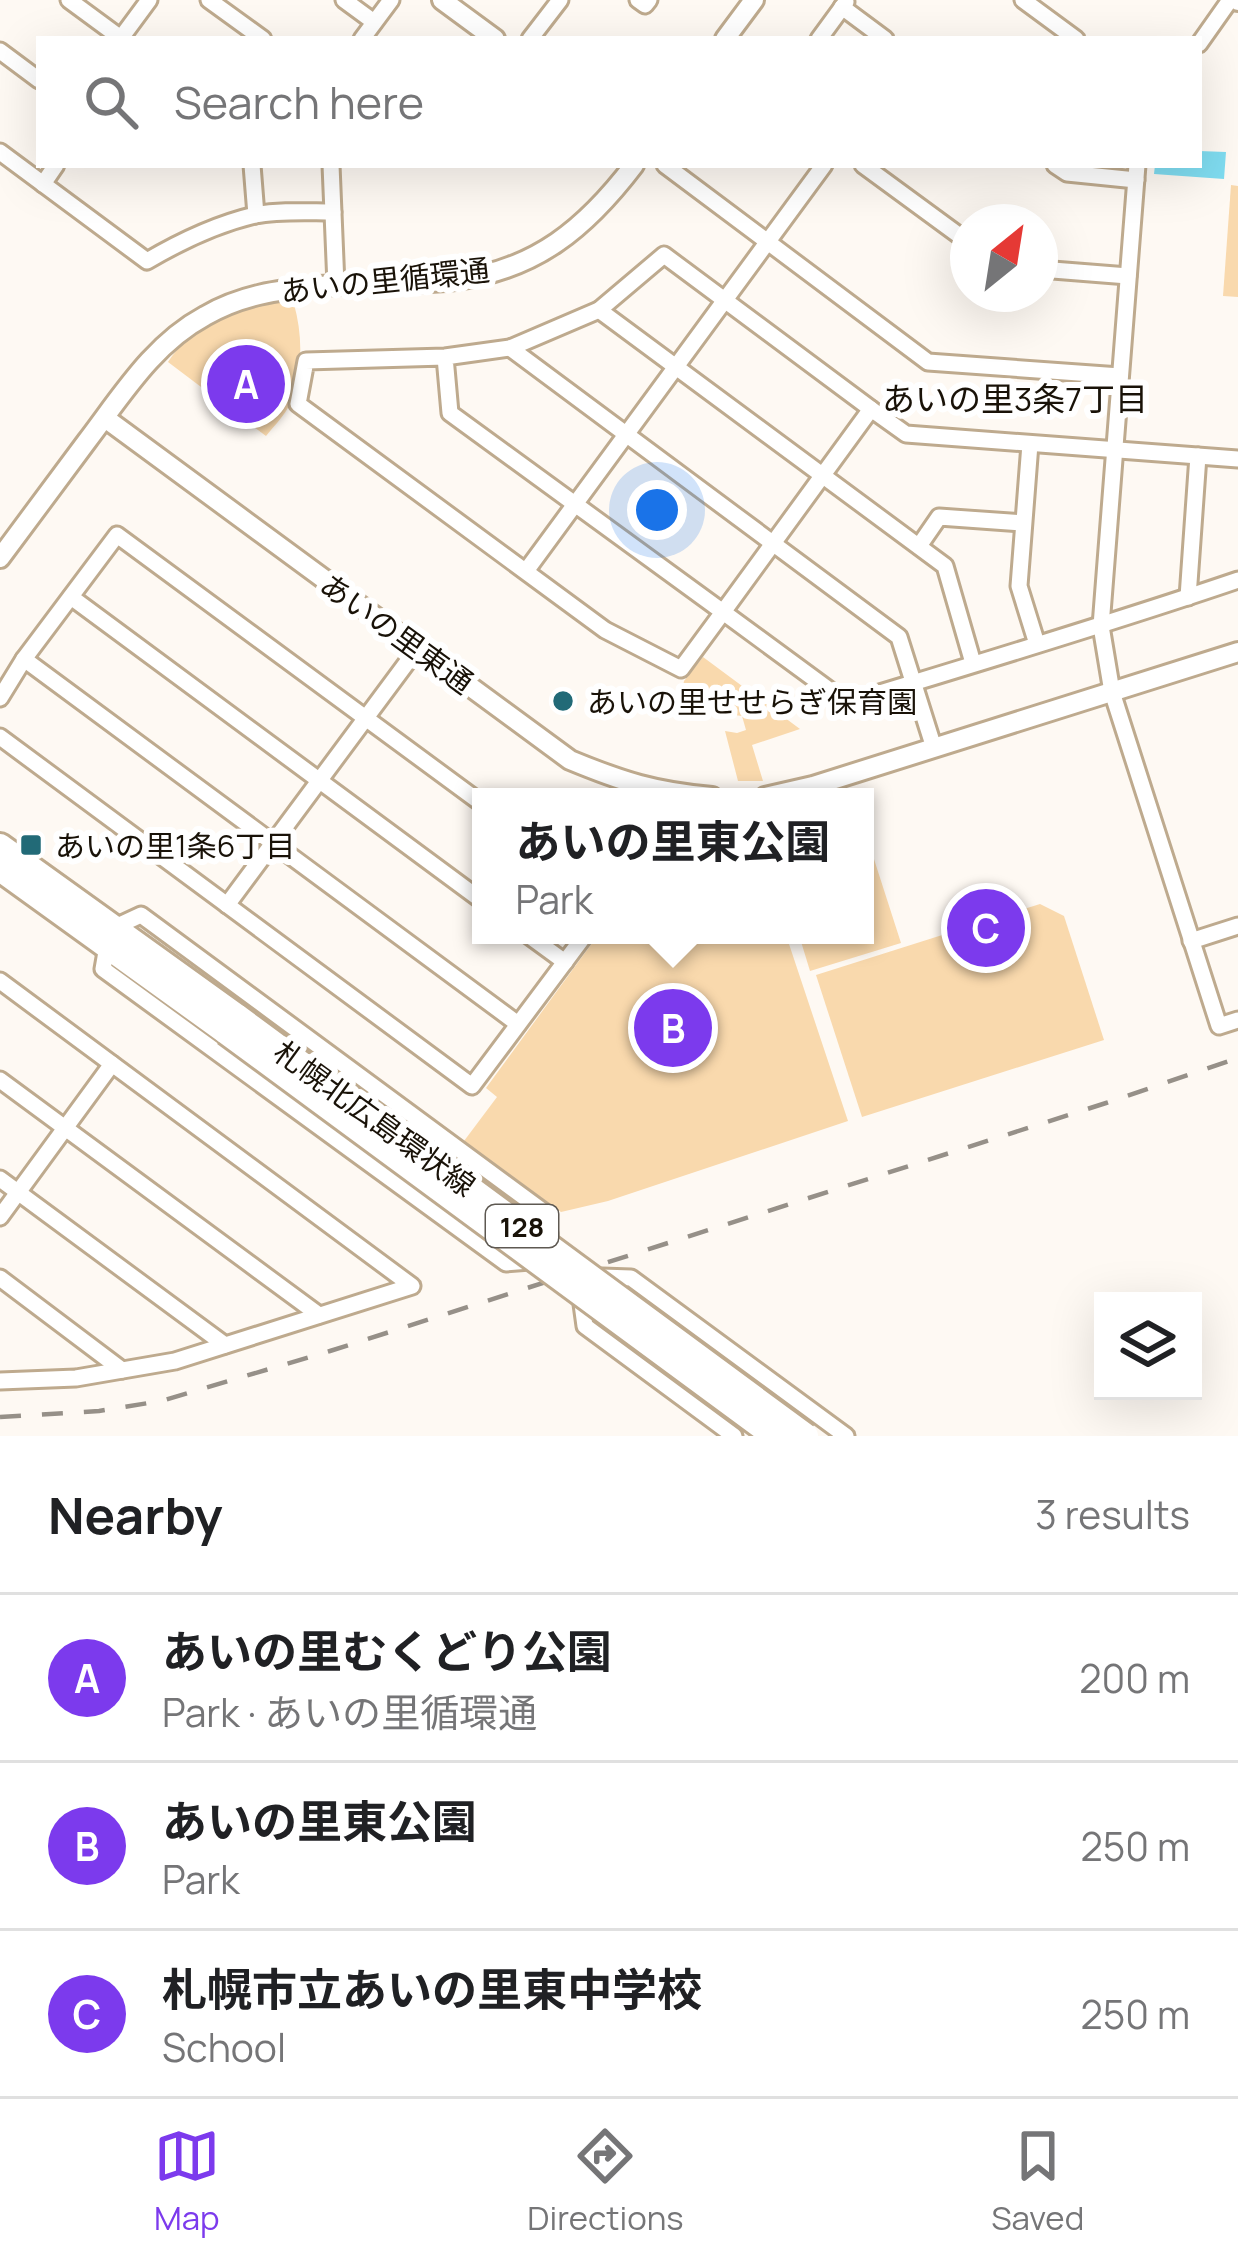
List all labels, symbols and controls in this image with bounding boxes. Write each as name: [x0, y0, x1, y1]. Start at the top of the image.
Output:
search box: [36, 36, 1202, 168]
icon: search: [78, 69, 144, 135]
text: Search here: [174, 71, 424, 133]
north arrow: [950, 204, 1058, 312]
street label: あいの里循環通: [278, 249, 492, 311]
pin: A: [207, 339, 285, 429]
district label: あいの里3条7丁目: [882, 376, 1148, 421]
your location: [627, 480, 687, 540]
street label: あいの里東通: [312, 564, 482, 702]
place label: あいの里せせらぎ保育園: [587, 681, 917, 722]
marker: あいの里せせらぎ保育園: [550, 688, 576, 714]
popup: [472, 788, 874, 944]
text: あいの里東公園: [515, 810, 831, 872]
place label: あいの里1条6丁目: [55, 825, 295, 866]
marker: あいの里1条6丁目: [18, 832, 44, 858]
text: Park: [515, 872, 593, 926]
pin: C: [947, 883, 1025, 973]
pin: B: [634, 983, 712, 1073]
street label: 札幌北広島環状線: [266, 1031, 484, 1205]
road number: 128: [486, 1205, 558, 1247]
map controls: [1094, 1292, 1202, 1400]
button: layers: [1094, 1292, 1202, 1400]
text: Nearby: [48, 1480, 223, 1549]
text: 3 results: [1035, 1487, 1190, 1541]
text: あいの里むくどり公園: [162, 1620, 612, 1682]
text: A: [74, 1651, 100, 1705]
text: 200 m: [1079, 1651, 1190, 1705]
text: Park · あいの里循環通: [162, 1685, 537, 1739]
text: あいの里東公園: [162, 1790, 477, 1852]
text: B: [75, 1819, 99, 1873]
text: 250 m: [1081, 1819, 1190, 1873]
text: Park: [162, 1852, 240, 1906]
text: 札幌市立あいの里東中学校: [162, 1958, 702, 2020]
text: C: [73, 1987, 101, 2041]
text: 250 m: [1081, 1987, 1190, 2041]
text: School: [162, 2020, 286, 2074]
tab: Map: [154, 2123, 220, 2240]
tab: Directions: [527, 2123, 684, 2240]
tab: Saved: [991, 2123, 1084, 2240]

